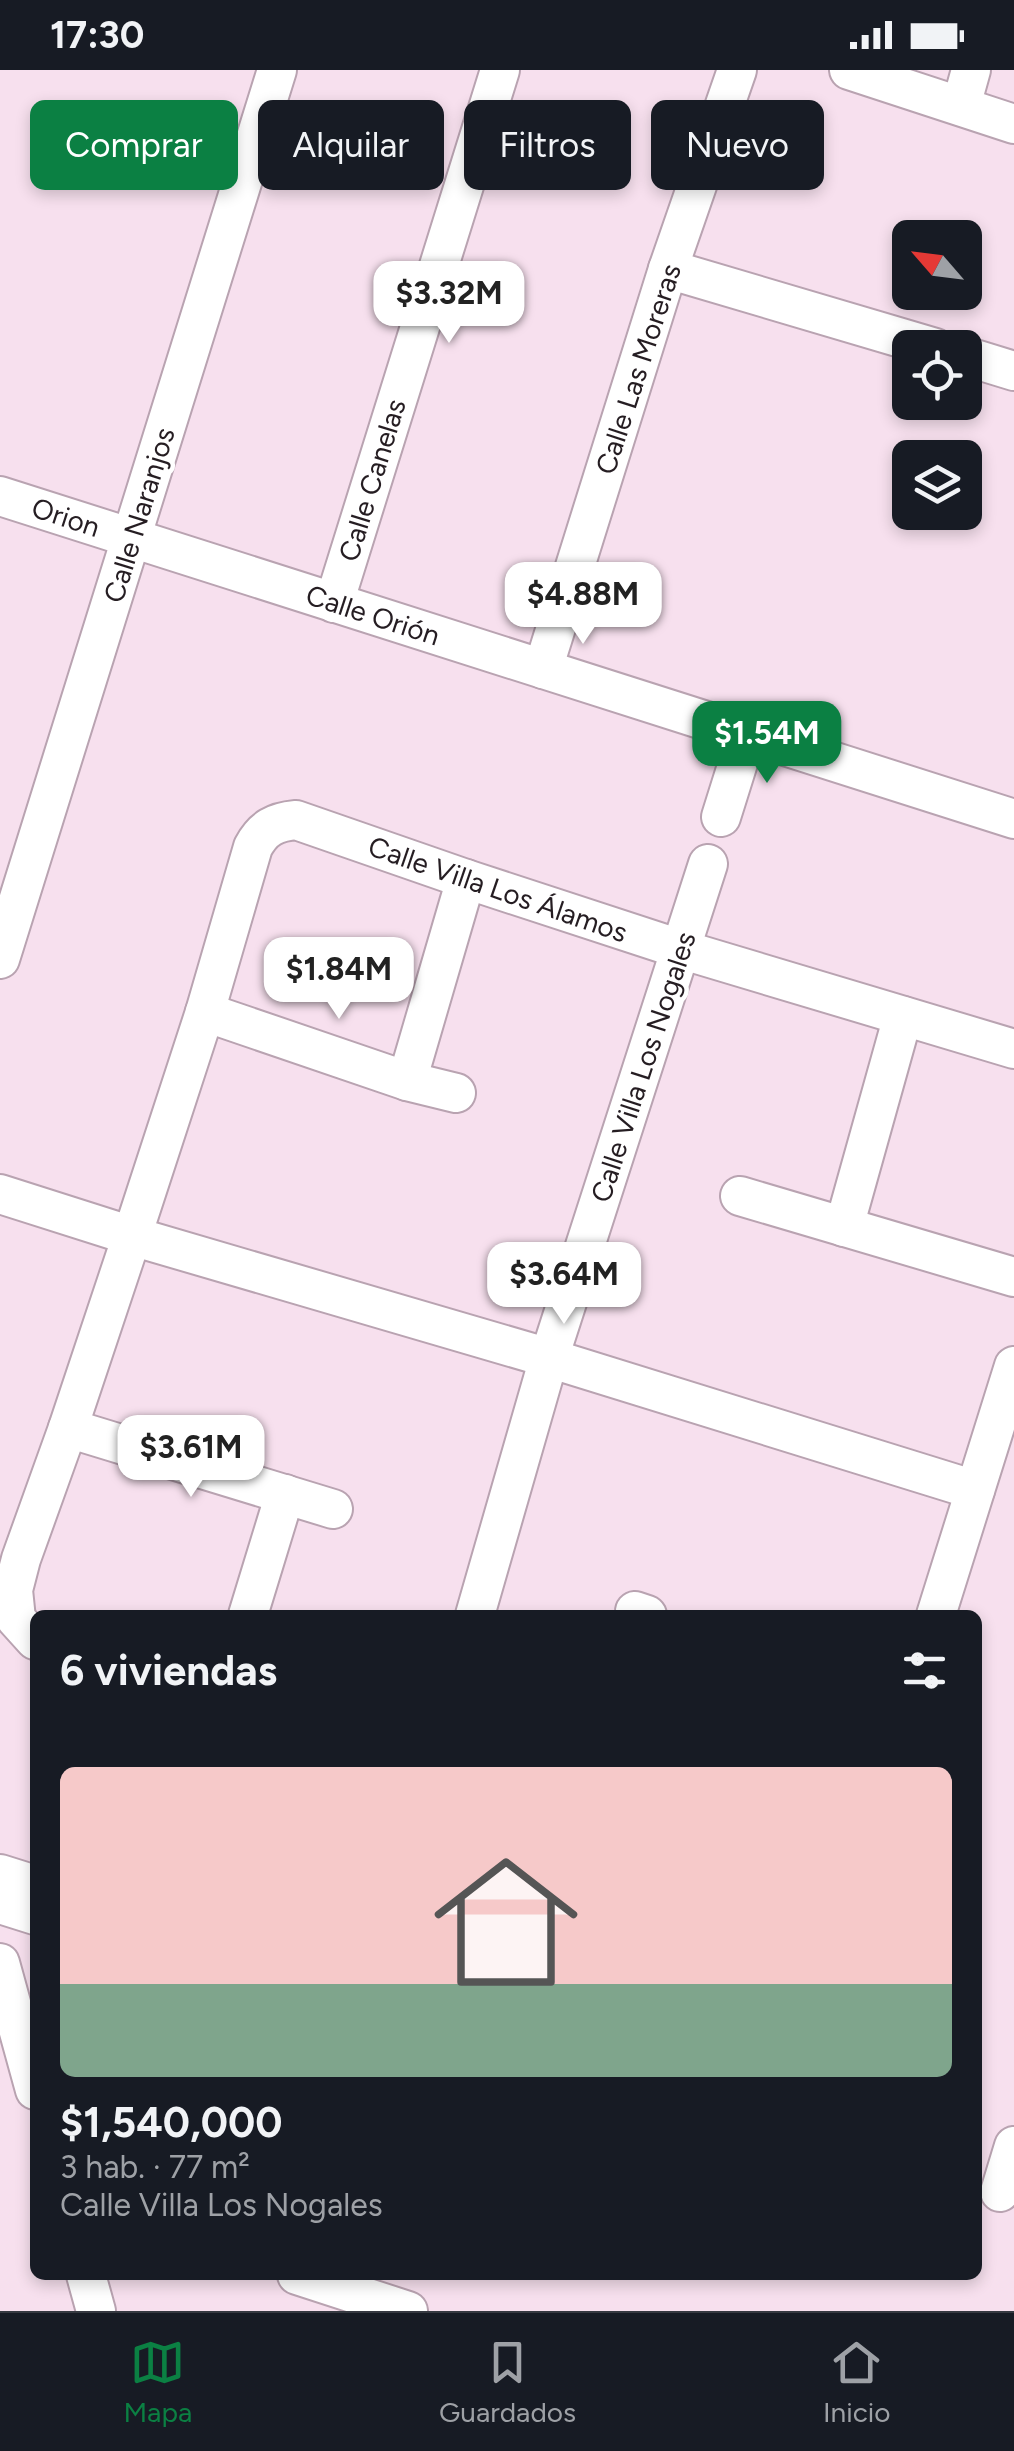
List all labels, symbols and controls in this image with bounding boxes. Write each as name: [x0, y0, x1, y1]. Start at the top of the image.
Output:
text: 17:30: [50, 12, 144, 58]
chip: Comprar: [30, 100, 238, 190]
chip: Alquilar: [258, 100, 444, 190]
chip: Filtros: [464, 100, 631, 190]
chip: Nuevo: [651, 100, 824, 190]
north arrow: [892, 220, 982, 310]
map controls: [892, 220, 982, 530]
street label: Calle Las Moreras: [588, 259, 688, 479]
pin: $3.32M: [368, 261, 530, 346]
text: $3.32M: [395, 274, 503, 312]
button: locate: [892, 330, 982, 420]
street label: Calle Canelas: [331, 395, 413, 565]
street label: Calle Naranjos: [96, 423, 182, 607]
button: layers: [892, 440, 982, 530]
street label: Orion: [28, 490, 104, 544]
pin: $4.88M: [502, 562, 664, 647]
text: $4.88M: [527, 575, 639, 613]
street label: Calle Orión: [302, 577, 444, 653]
pin: $1.54M: [686, 701, 848, 786]
text: $1.54M: [714, 714, 820, 752]
street label: Calle Villa Los Álamos: [364, 829, 632, 949]
street label: Calle Villa Los Nogales: [583, 927, 703, 1207]
pin: $1.84M: [258, 937, 420, 1022]
text: $1.84M: [286, 950, 392, 988]
pin: $3.64M: [483, 1242, 645, 1327]
text: $3.64M: [509, 1255, 619, 1293]
pin: $3.61M: [110, 1415, 272, 1500]
text: $3.61M: [140, 1428, 242, 1466]
icon: filters: [897, 1643, 952, 1698]
text: 6 viviendas: [60, 1645, 277, 1696]
icon: home: [416, 1832, 596, 2012]
text: $1,540,000: [60, 2097, 282, 2148]
text: 3 hab. · 77 m²: [60, 2148, 250, 2186]
text: Calle Villa Los Nogales: [60, 2186, 383, 2224]
tab: Mapa: [123, 2335, 192, 2429]
tab: Guardados: [439, 2335, 576, 2429]
tab: Inicio: [823, 2335, 891, 2429]

